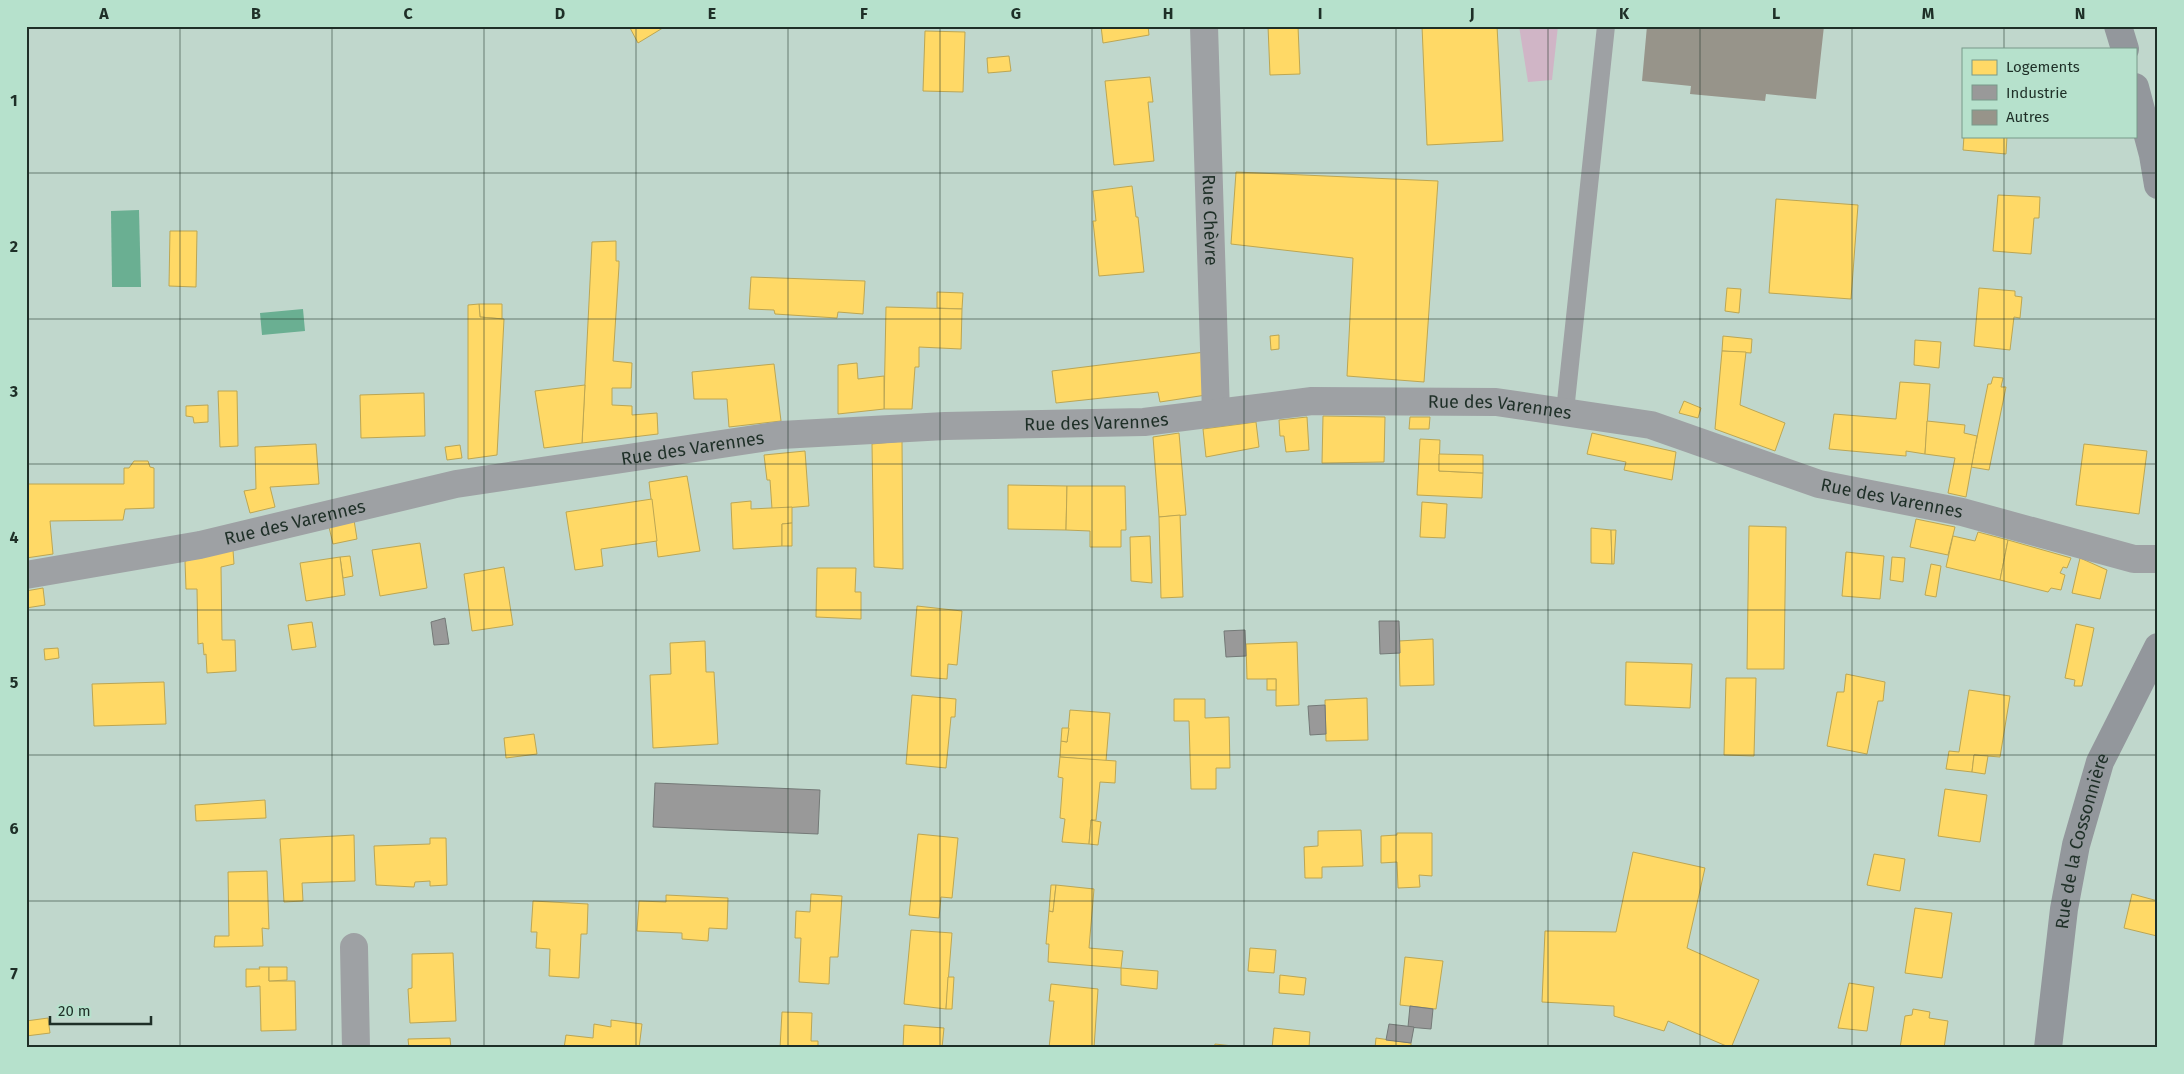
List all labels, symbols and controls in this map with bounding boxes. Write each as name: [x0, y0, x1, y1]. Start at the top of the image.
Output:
text: A: [98, 4, 109, 23]
text: B: [251, 4, 261, 23]
text: C: [403, 4, 413, 23]
text: D: [555, 4, 565, 23]
text: E: [708, 4, 716, 23]
text: F: [860, 4, 868, 23]
text: G: [1011, 4, 1021, 23]
text: H: [1163, 4, 1173, 23]
text: I: [1318, 4, 1322, 23]
text: J: [1468, 4, 1475, 23]
text: K: [1619, 4, 1630, 23]
text: L: [1772, 4, 1780, 23]
text: M: [1922, 4, 1935, 23]
text: N: [2075, 4, 2085, 23]
legend: [1962, 48, 2136, 138]
text: Logements: [2006, 58, 2080, 76]
text: Industrie: [2006, 84, 2068, 102]
text: 1: [10, 91, 18, 110]
text: Autres: [2006, 108, 2049, 126]
street label: Rue Chèvre: [1198, 174, 1222, 266]
text: 2: [10, 237, 18, 256]
text: 3: [9, 382, 18, 401]
street label: Rue des Varennes: [1428, 391, 1573, 424]
street label: Rue des Varennes: [1024, 408, 1170, 435]
street label: Rue des Varennes: [620, 427, 766, 470]
street label: Rue des Varennes: [1819, 474, 1965, 523]
street label: Rue des Varennes: [222, 495, 368, 550]
text: 4: [9, 528, 19, 547]
text: 5: [10, 673, 19, 692]
street label: Rue de la Cossonnière: [2051, 749, 2114, 930]
text: 6: [9, 819, 19, 838]
text: 7: [10, 964, 18, 983]
scale bar: [50, 994, 151, 1026]
text: 20 m: [58, 1002, 91, 1020]

